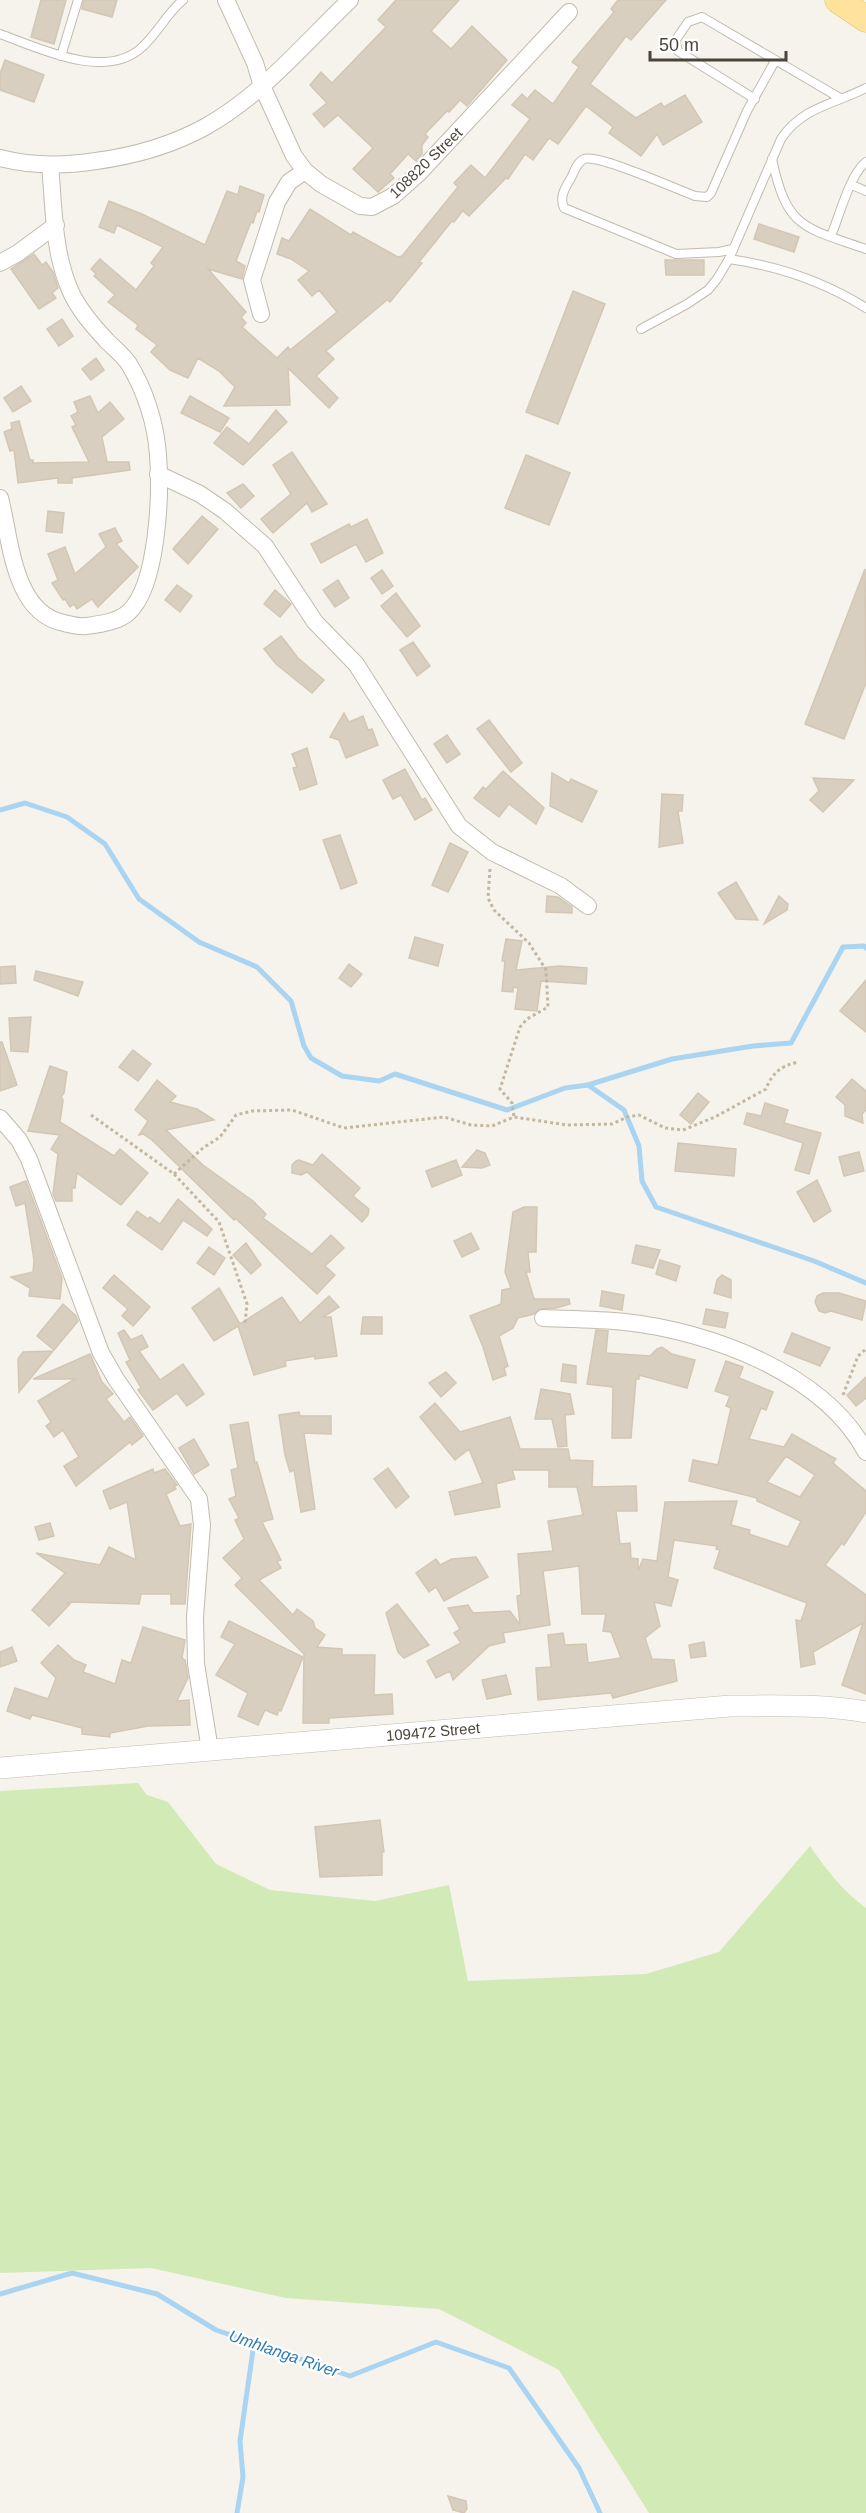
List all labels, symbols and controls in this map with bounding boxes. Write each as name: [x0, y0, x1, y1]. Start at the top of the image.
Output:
scale bar: [650, 24, 786, 62]
text: 50 m: [659, 35, 699, 55]
street label: 108820 Street: [386, 123, 466, 201]
street label: 109472 Street: [385, 1719, 481, 1744]
water label: Umhlanga River: [227, 2327, 341, 2380]

